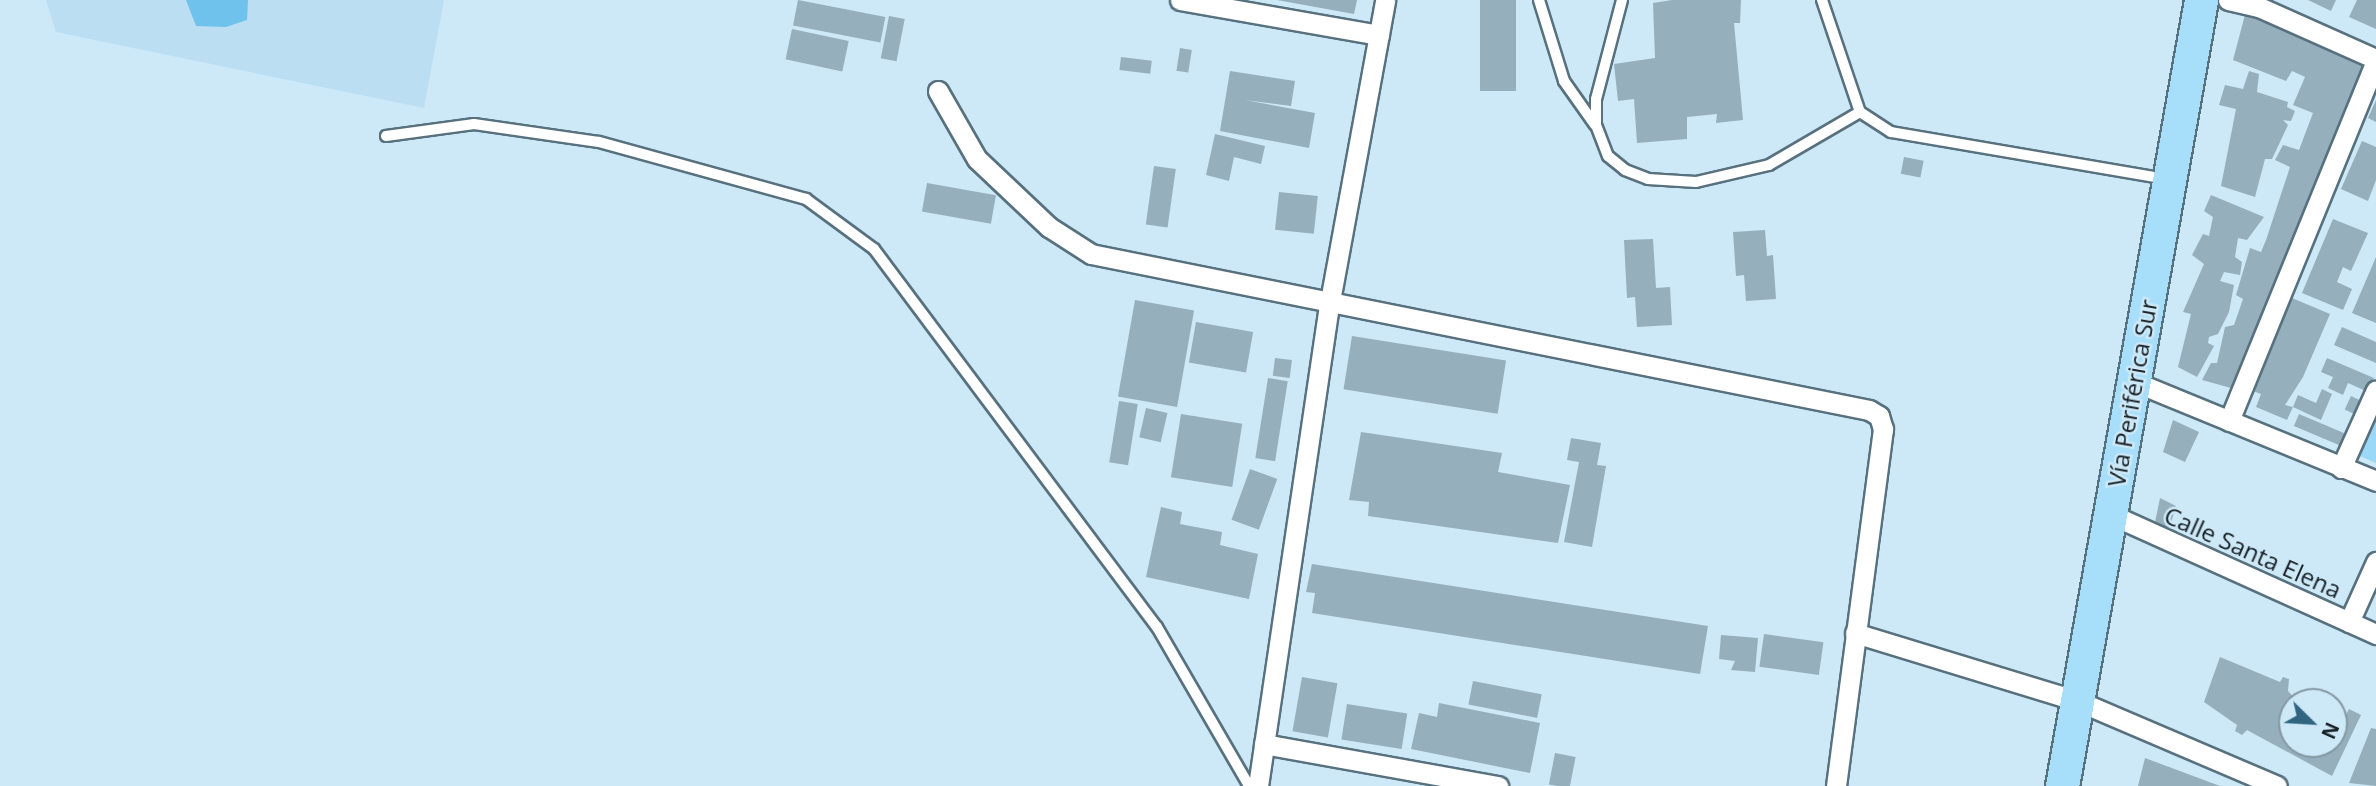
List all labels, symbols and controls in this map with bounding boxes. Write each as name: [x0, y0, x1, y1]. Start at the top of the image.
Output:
street label: Vía Periférica Sur: [2101, 297, 2163, 489]
street label: Calle Santa Elena: [2160, 500, 2346, 604]
north arrow: [2278, 688, 2348, 758]
text: N: [2315, 718, 2345, 743]

